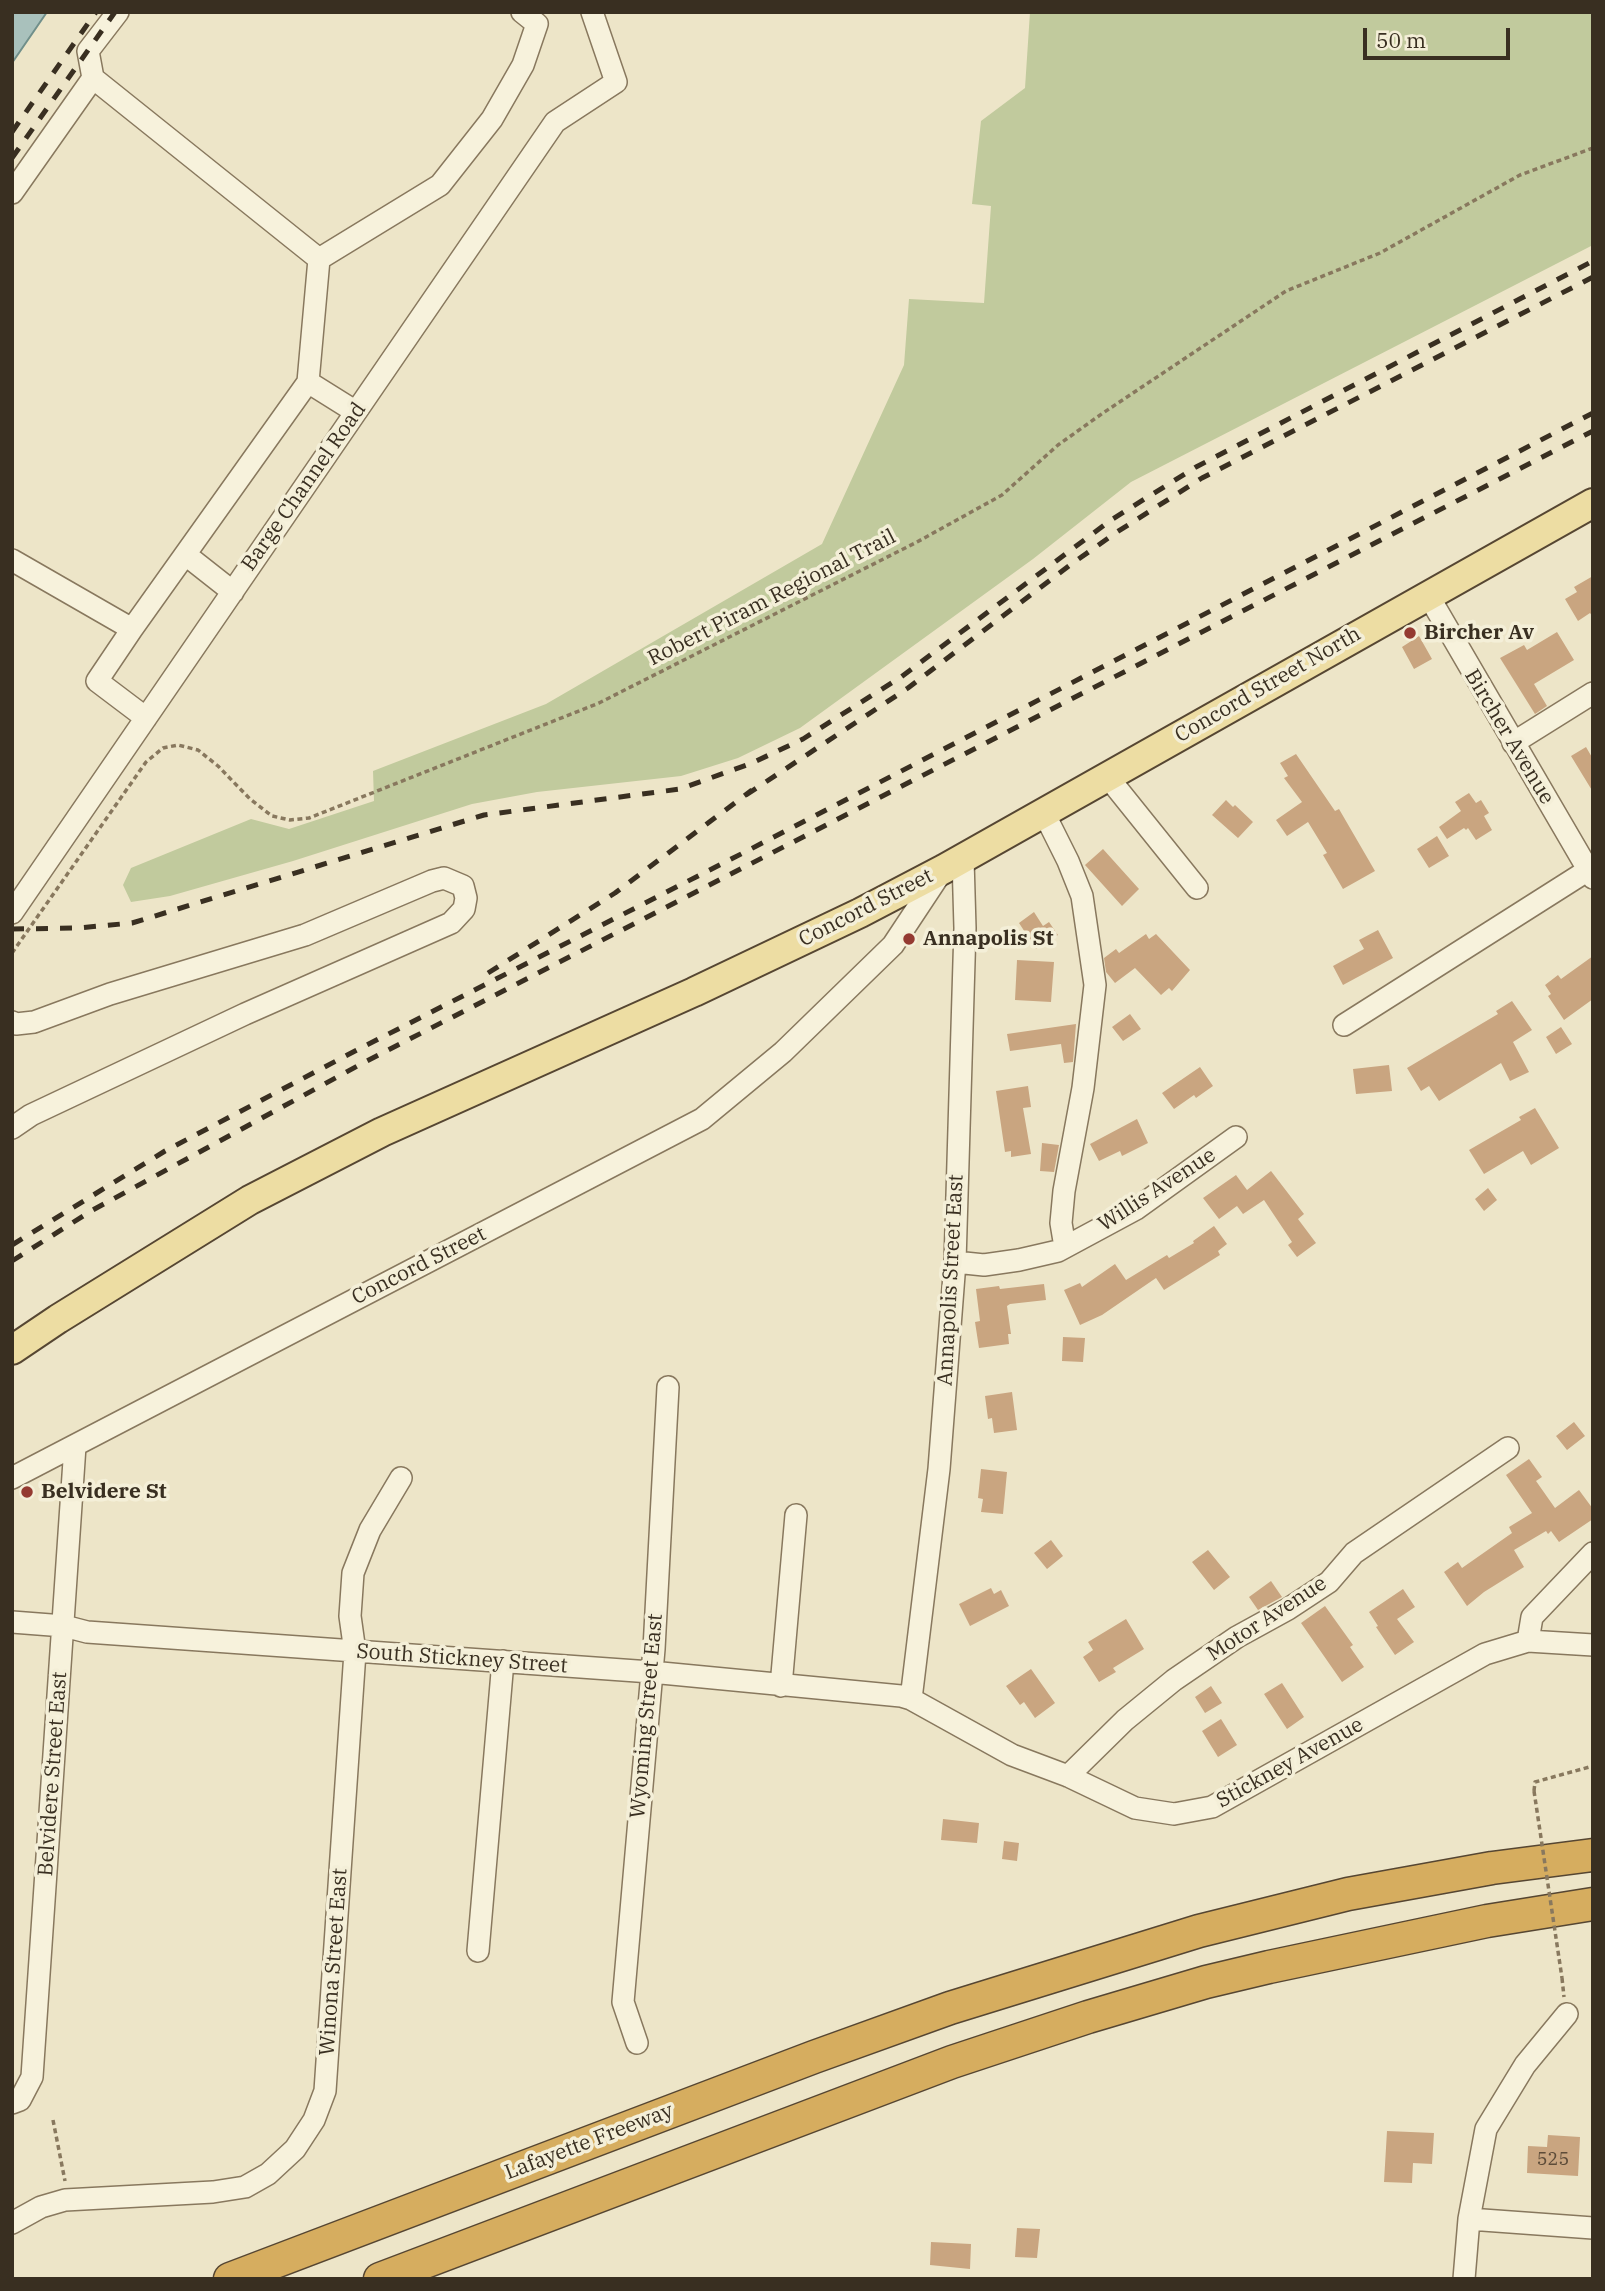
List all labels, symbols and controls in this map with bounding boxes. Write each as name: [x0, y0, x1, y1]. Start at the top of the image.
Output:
scale bar: [1367, 14, 1514, 58]
text: 50 m: [1376, 26, 1426, 54]
street label: Barge Channel Road: [236, 398, 372, 576]
street label: Robert Piram Regional Trail: [644, 524, 900, 672]
place label: Bircher Av: [1424, 620, 1534, 646]
street label: Concord Street North: [1171, 622, 1365, 748]
marker: Bircher Av: [1402, 625, 1418, 641]
street label: Bircher Avenue: [1459, 665, 1559, 809]
street label: Concord Street: [795, 863, 937, 953]
place label: Annapolis St: [923, 926, 1054, 952]
marker: Annapolis St: [901, 931, 917, 947]
street label: Willis Avenue: [1094, 1143, 1220, 1237]
street label: Annapolis Street East: [933, 1173, 969, 1387]
street label: Concord Street: [348, 1221, 490, 1311]
place label: Belvidere St: [41, 1479, 167, 1505]
marker: Belvidere St: [19, 1484, 35, 1500]
street label: Motor Avenue: [1203, 1571, 1331, 1667]
street label: Wyoming Street East: [625, 1612, 669, 1820]
street label: South Stickney Street: [356, 1639, 568, 1679]
street label: Belvidere Street East: [33, 1671, 73, 1877]
street label: Stickney Avenue: [1212, 1712, 1368, 1814]
street label: Winona Street East: [315, 1867, 353, 2057]
street label: Lafayette Freeway: [501, 2098, 677, 2186]
house number: 525: [1537, 2149, 1569, 2171]

